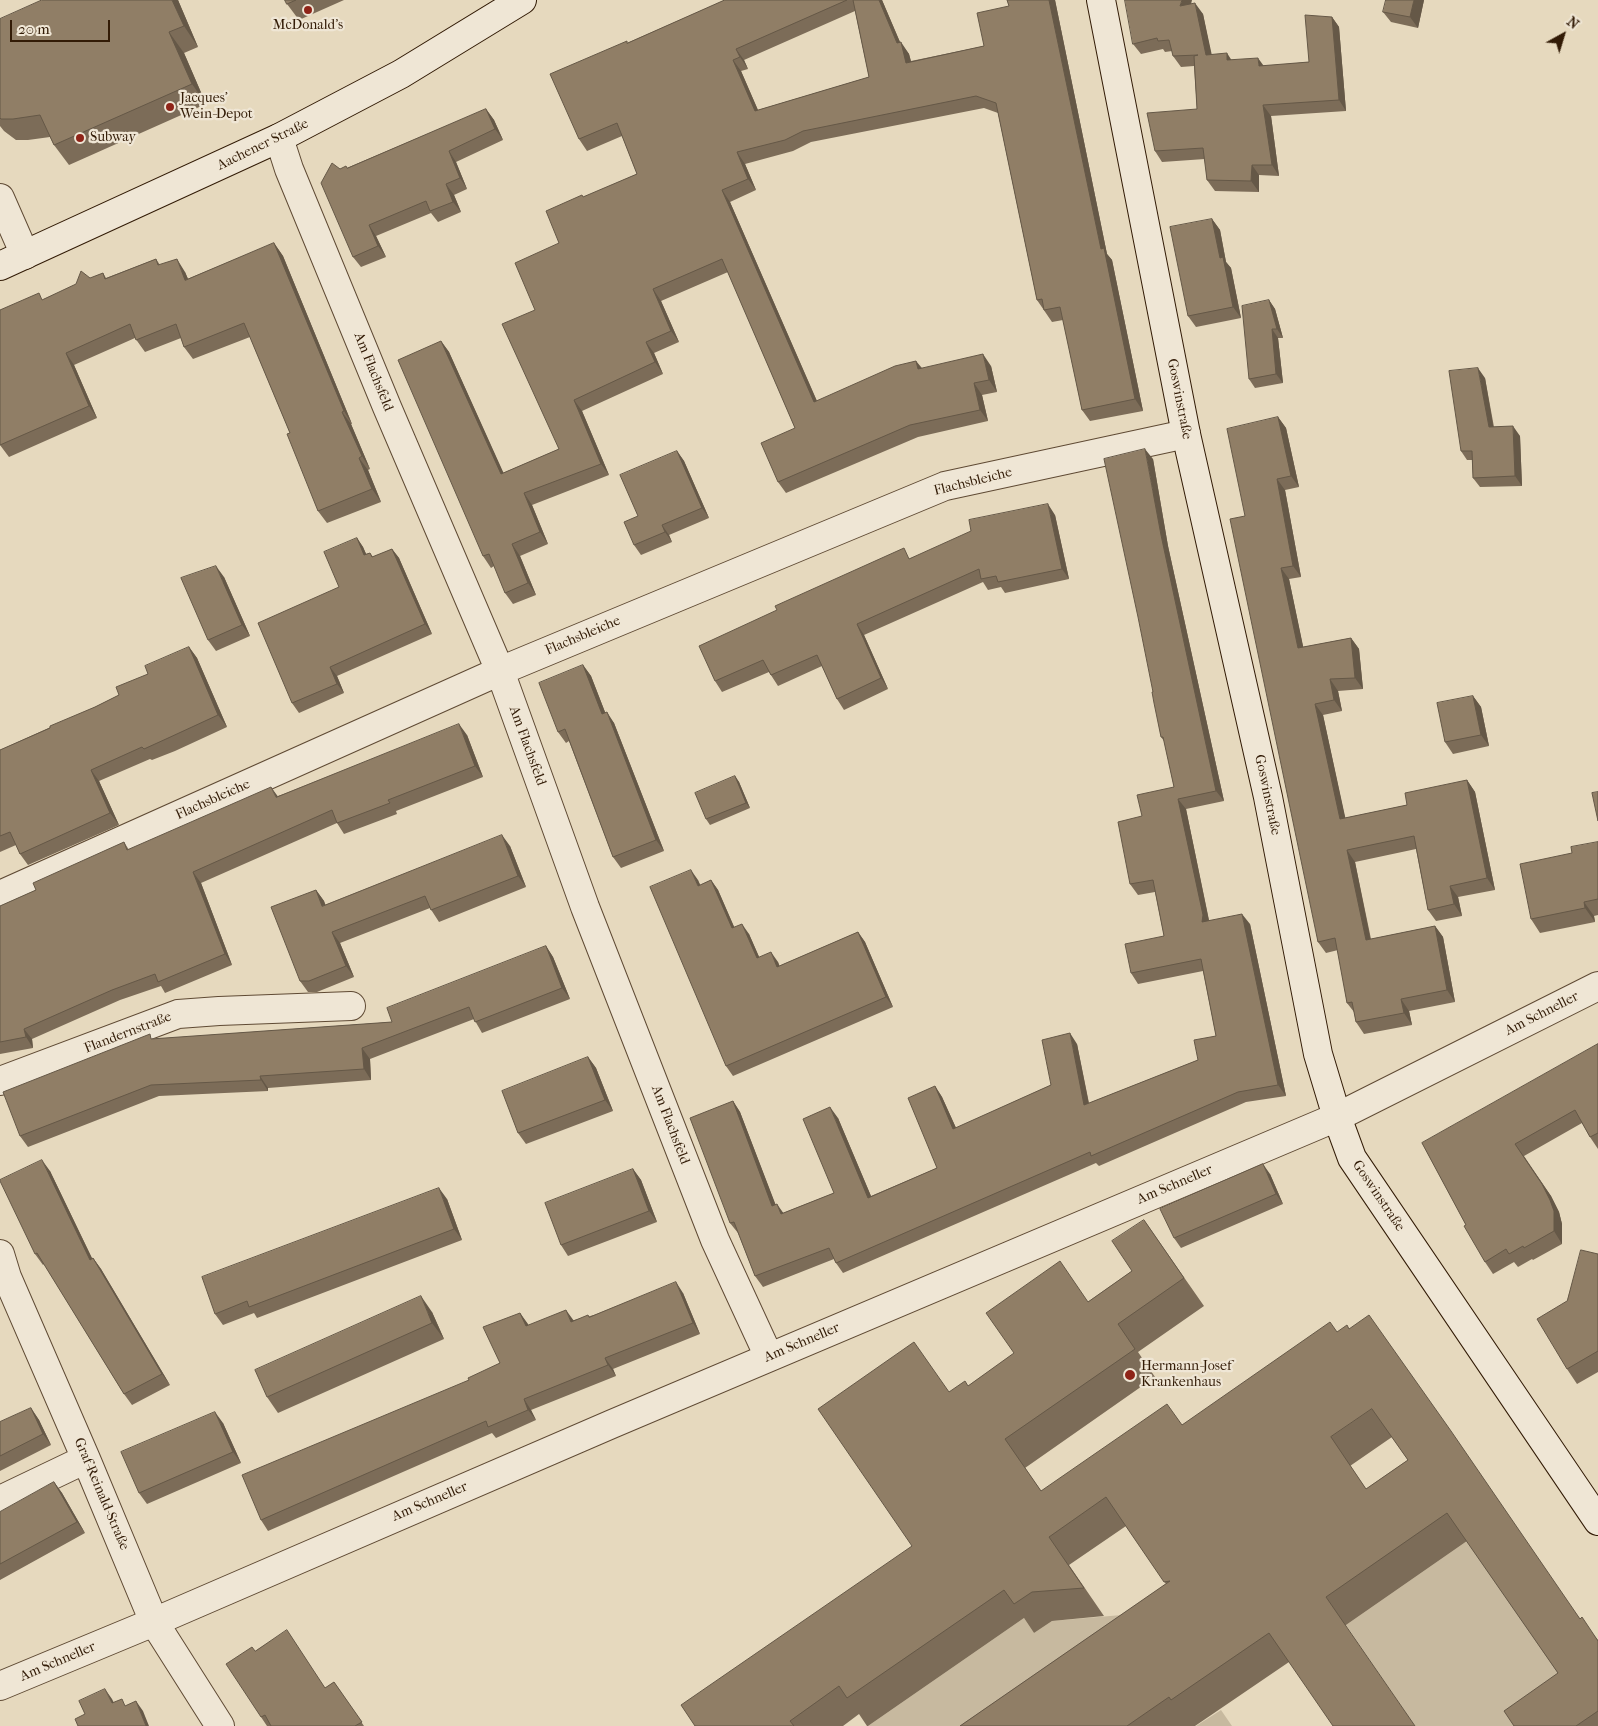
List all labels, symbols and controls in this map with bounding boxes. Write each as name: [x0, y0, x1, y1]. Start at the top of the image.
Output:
marker: McDonald's: [302, 4, 314, 16]
scale bar: [12, 10, 112, 42]
north arrow: [1538, 10, 1588, 60]
text: N: [1563, 13, 1582, 33]
place label: McDonald's: [273, 18, 343, 34]
text: 20 m: [18, 20, 50, 38]
place label: Jacques' Wein-Depot: [180, 91, 253, 124]
marker: Jacques' Wein-Depot: [164, 101, 176, 113]
street label: Aachener Straße: [215, 116, 311, 174]
place label: Subway: [90, 130, 136, 146]
marker: Subway: [74, 132, 86, 144]
street label: Am Flachsfeld: [350, 330, 396, 414]
street label: Goswinstraße: [1163, 357, 1195, 441]
street label: Flachsbleiche: [932, 464, 1014, 500]
street label: Flachsbleiche: [543, 613, 623, 659]
street label: Am Flachsfeld: [505, 704, 549, 788]
street label: Goswinstraße: [1250, 753, 1284, 837]
street label: Flachsbleiche: [173, 776, 253, 824]
street label: Am Schneller: [1502, 988, 1582, 1040]
street label: Flandernstraße: [82, 1009, 174, 1057]
street label: Am Flachsfeld: [647, 1083, 693, 1167]
street label: Goswinstraße: [1348, 1157, 1408, 1235]
street label: Am Schneller: [1135, 1162, 1215, 1208]
street label: Am Schneller: [762, 1320, 842, 1366]
place label: Hermann-Josef Krankenhaus: [1141, 1359, 1232, 1391]
marker: Hermann-Josef Krankenhaus: [1123, 1368, 1137, 1382]
street label: Graf-Reinald-Straße: [70, 1435, 132, 1553]
street label: Am Schneller: [390, 1479, 470, 1525]
street label: Am Schneller: [18, 1639, 98, 1685]

